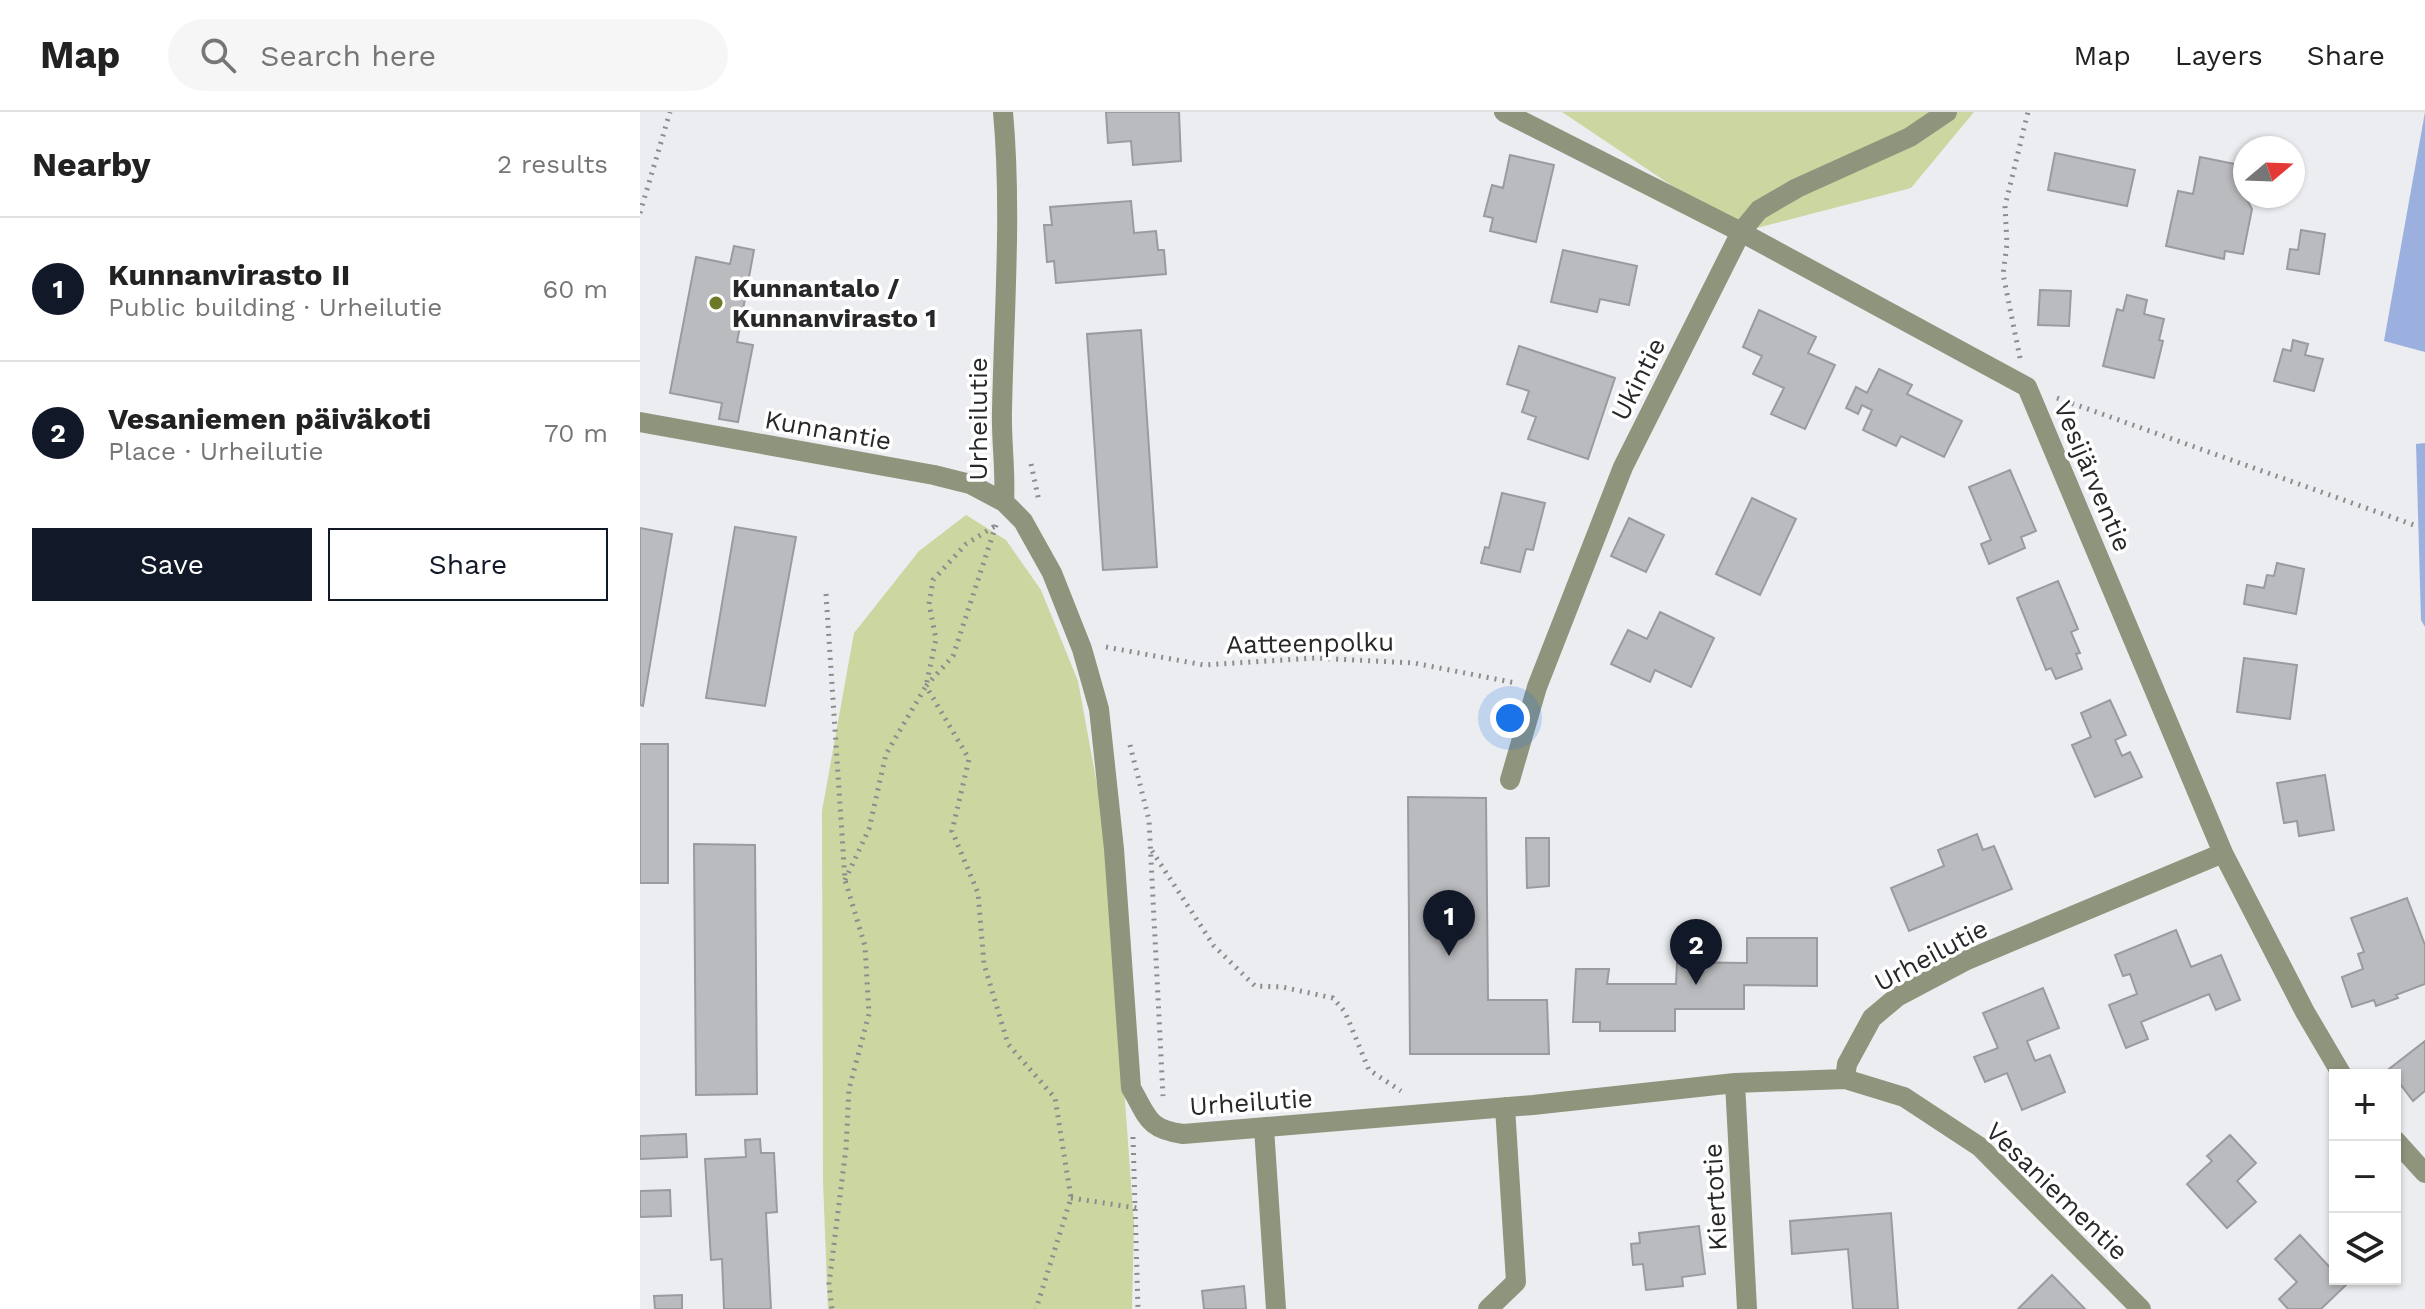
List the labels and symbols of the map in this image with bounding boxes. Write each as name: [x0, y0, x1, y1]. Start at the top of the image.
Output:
north arrow: [2233, 136, 2305, 208]
place label: Kunnantalo / Kunnanvirasto 1: [732, 273, 936, 333]
marker: Kunnantalo / Kunnanvirasto 1: [707, 294, 725, 312]
street label: Ukintie: [1605, 333, 1671, 425]
street label: Urheilutie: [963, 357, 993, 481]
street label: Vesijärventie: [2048, 396, 2138, 556]
street label: Kunnantie: [762, 404, 894, 456]
street label: Aatteenpolku: [1226, 627, 1394, 659]
your location: [1490, 698, 1530, 738]
pin: 1: [1423, 890, 1475, 956]
street label: Urheilutie: [1869, 913, 1993, 997]
pin: 2: [1670, 919, 1722, 985]
street label: Urheilutie: [1188, 1083, 1314, 1121]
street label: Vesaniementie: [1980, 1116, 2134, 1266]
street label: Kiertotie: [1697, 1142, 1733, 1252]

